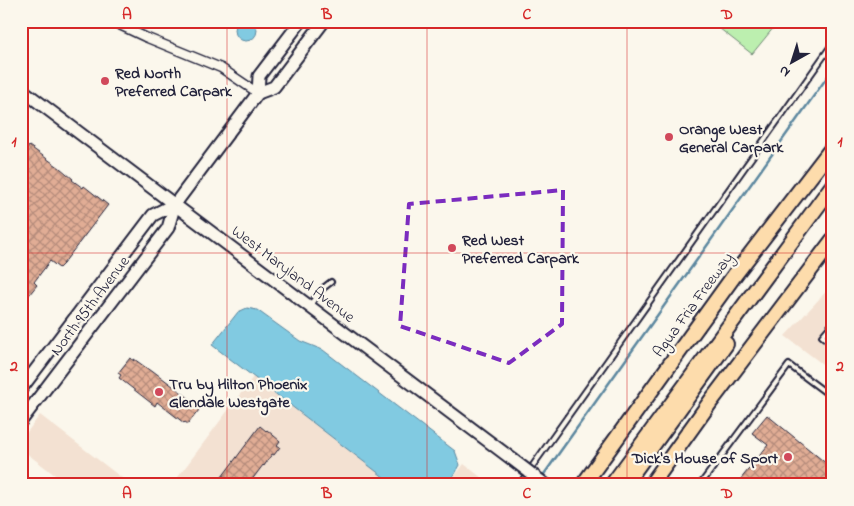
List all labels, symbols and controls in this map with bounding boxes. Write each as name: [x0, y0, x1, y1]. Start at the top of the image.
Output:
text: A: [122, 3, 132, 27]
text: B: [321, 3, 333, 27]
text: C: [523, 3, 532, 27]
text: D: [720, 3, 733, 27]
north arrow: [766, 38, 816, 88]
text: N: [774, 60, 795, 82]
place label: Red North Preferred Carpark: [114, 62, 233, 104]
marker: Red North Preferred Carpark: [99, 75, 111, 87]
place label: Orange West General Carpark: [679, 118, 784, 160]
text: 1: [11, 130, 17, 154]
text: 1: [837, 130, 843, 154]
marker: Orange West General Carpark: [663, 131, 675, 143]
street label: West Maryland Avenue: [226, 220, 360, 330]
place label: Red West Preferred Carpark: [461, 229, 580, 271]
marker: Red West Preferred Carpark: [446, 242, 458, 254]
street label: Agua Fria Freeway: [647, 248, 740, 363]
street label: North 95th Avenue: [45, 250, 137, 361]
text: 2: [9, 355, 18, 379]
text: 2: [835, 355, 844, 379]
place label: Tru by Hilton Phoenix Glendale Westgate: [169, 373, 307, 416]
marker: Tru by Hilton Phoenix Glendale Westgate: [153, 386, 165, 398]
place label: Dick's House of Sport: [631, 447, 779, 471]
marker: Dick's House of Sport: [782, 451, 794, 463]
text: A: [122, 482, 132, 506]
text: B: [321, 482, 333, 506]
text: C: [523, 482, 532, 506]
text: D: [720, 482, 733, 506]

